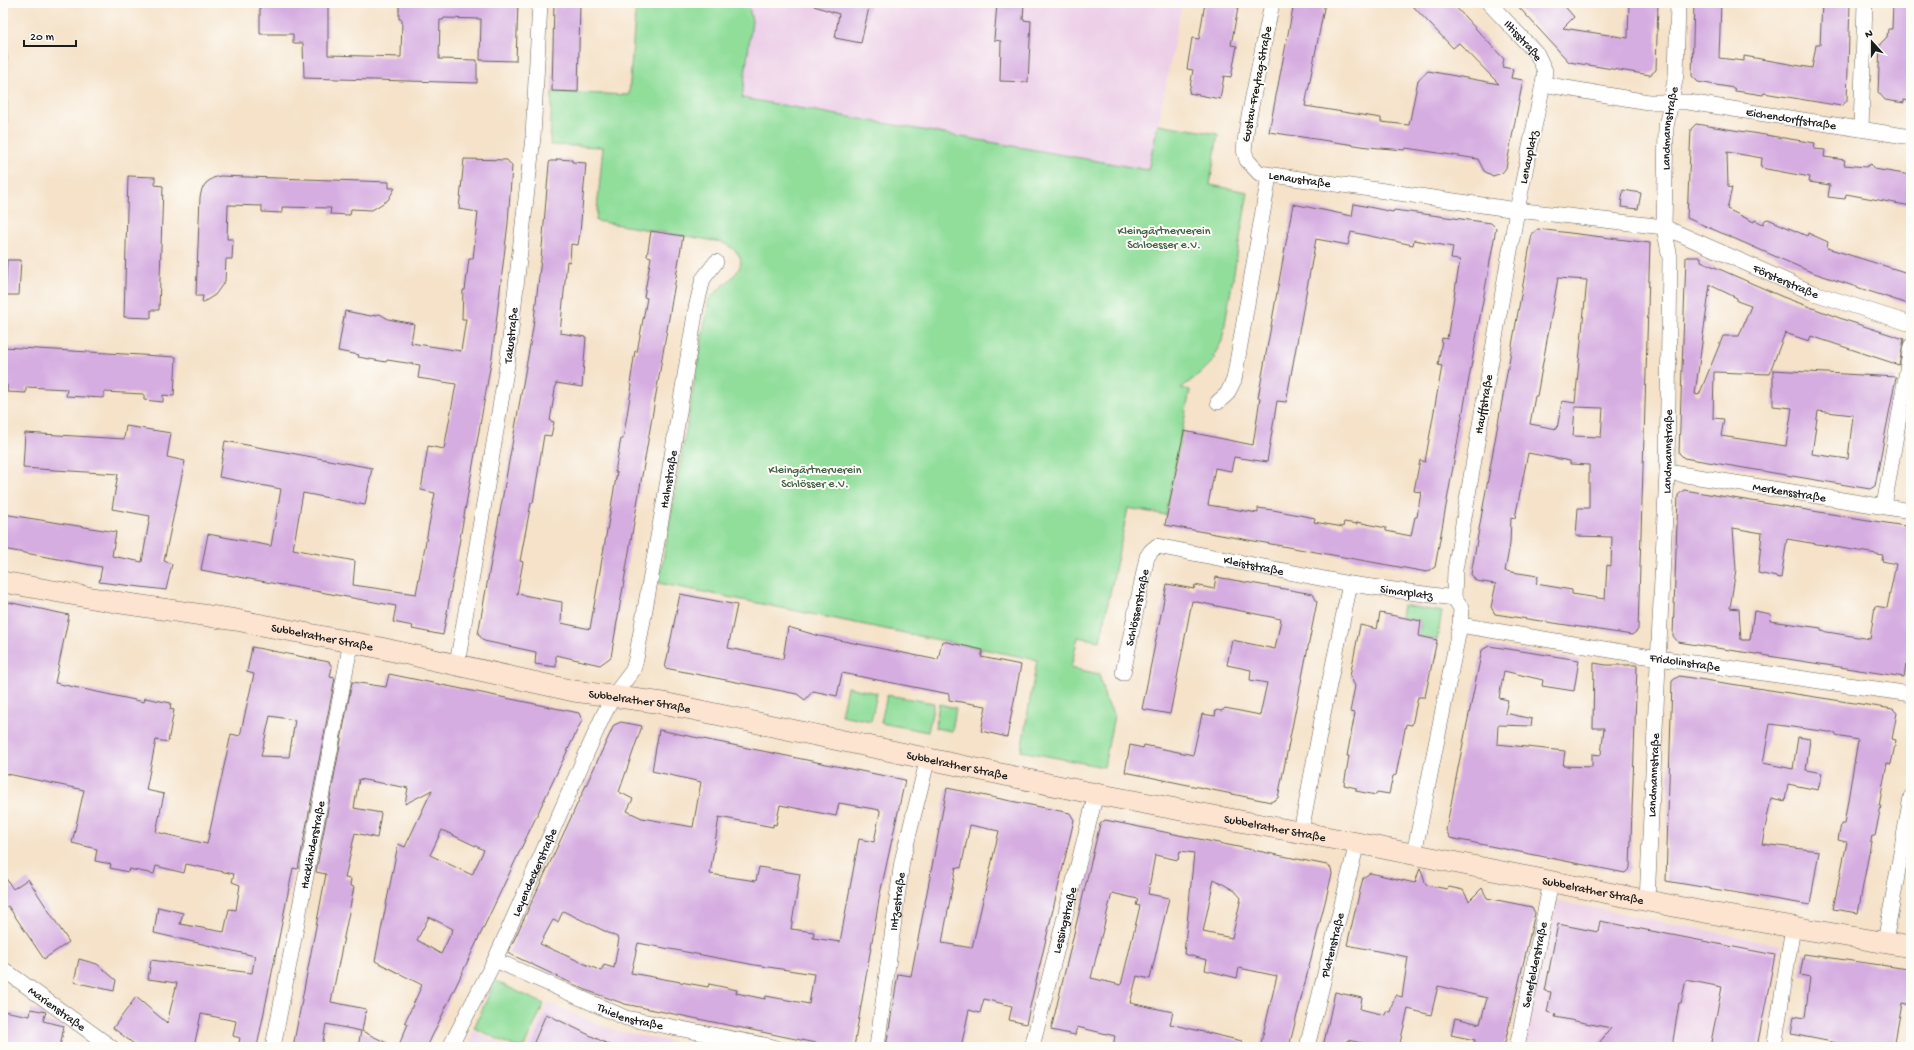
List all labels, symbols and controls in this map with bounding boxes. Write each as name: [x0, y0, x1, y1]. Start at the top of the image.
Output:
street label: Iltisstraße: [1500, 18, 1545, 65]
scale bar: [24, 22, 76, 48]
north arrow: [1852, 22, 1892, 62]
street label: Gustav-Freytag-Straße: [1240, 24, 1276, 144]
text: N: [1864, 28, 1875, 41]
text: 20 m: [30, 31, 55, 45]
street label: Landmannstraße: [1660, 85, 1683, 170]
street label: Eichendorffstraße: [1745, 106, 1838, 134]
street label: Lenauplatz: [1517, 129, 1543, 185]
street label: Lenaustraße: [1268, 169, 1332, 192]
park label: Kleingärtnerverein Schloesser e.V.: [1118, 225, 1211, 253]
street label: Försterstraße: [1749, 262, 1821, 303]
street label: Takustraße: [502, 306, 523, 365]
street label: Hauffstraße: [1473, 373, 1497, 435]
street label: Landmannstraße: [1661, 409, 1677, 494]
street label: Halmstraße: [658, 449, 682, 510]
park label: Kleingärtnerverein Schlösser e.V.: [769, 464, 862, 492]
street label: Merkensstraße: [1751, 481, 1828, 506]
street label: Kleiststraße: [1222, 554, 1285, 580]
street label: Schlösserstraße: [1124, 567, 1153, 647]
street label: Simarplatz: [1379, 583, 1434, 604]
street label: Subbelrather Straße: [270, 622, 375, 655]
street label: Fridolinstraße: [1647, 652, 1722, 676]
street label: Subbelrather Straße: [588, 688, 693, 718]
street label: Landmannstraße: [1646, 732, 1664, 818]
street label: Subbelrather Straße: [905, 749, 1010, 784]
street label: Hackländerstraße: [299, 799, 329, 890]
street label: Subbelrather Straße: [1223, 813, 1328, 846]
street label: Leyendeckerstraße: [510, 826, 562, 919]
street label: Intzestraße: [888, 871, 910, 932]
street label: Subbelrather Straße: [1541, 875, 1645, 909]
street label: Lessingstraße: [1051, 885, 1081, 955]
street label: Platenstraße: [1319, 911, 1349, 980]
street label: Senefelderstraße: [1520, 920, 1552, 1009]
street label: Marienstraße: [25, 984, 88, 1036]
street label: Thielenstraße: [594, 1001, 665, 1034]

